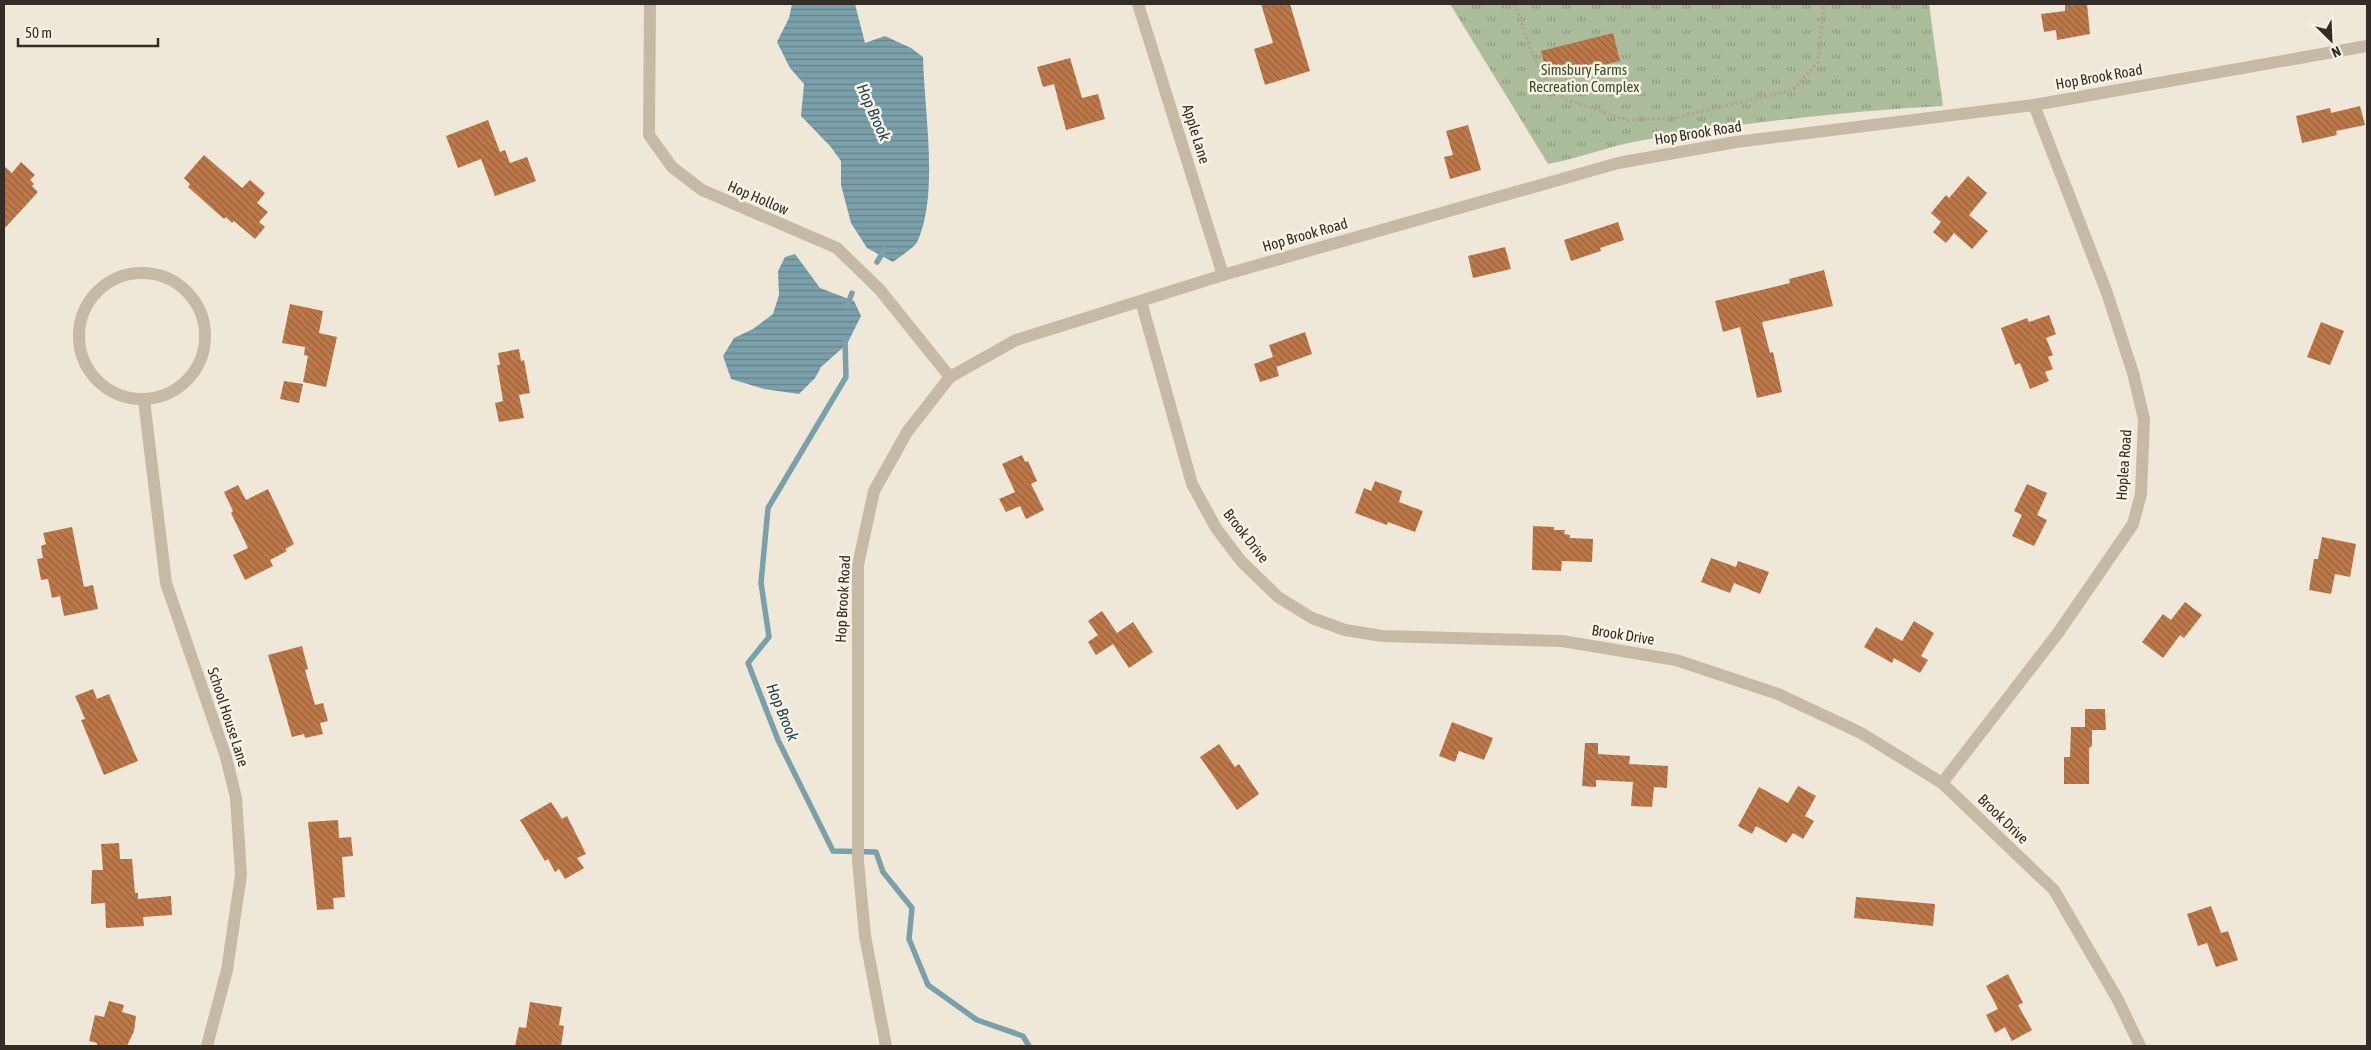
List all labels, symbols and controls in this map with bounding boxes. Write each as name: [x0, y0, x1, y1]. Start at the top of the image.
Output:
scale bar: [18, 15, 158, 47]
north arrow: [2306, 15, 2356, 65]
text: 50 m: [25, 24, 52, 41]
text: N: [2329, 43, 2343, 61]
park label: Simsbury Farms Recreation Complex: [1529, 61, 1639, 95]
street label: Hop Brook Road: [2054, 61, 2144, 93]
water label: Hop Brook: [853, 81, 895, 145]
street label: Apple Lane: [1179, 102, 1214, 166]
street label: Hop Brook Road: [1653, 117, 1743, 148]
street label: Hop Hollow: [725, 177, 791, 218]
street label: Hop Brook Road: [1260, 214, 1349, 255]
street label: Hoplea Road: [2113, 429, 2134, 501]
street label: Brook Drive: [1220, 505, 1273, 566]
street label: Hop Brook Road: [832, 555, 853, 643]
street label: Brook Drive: [1590, 621, 1656, 648]
street label: School House Lane: [204, 665, 253, 769]
water label: Hop Brook: [762, 681, 803, 745]
street label: Brook Drive: [1975, 791, 2032, 847]

